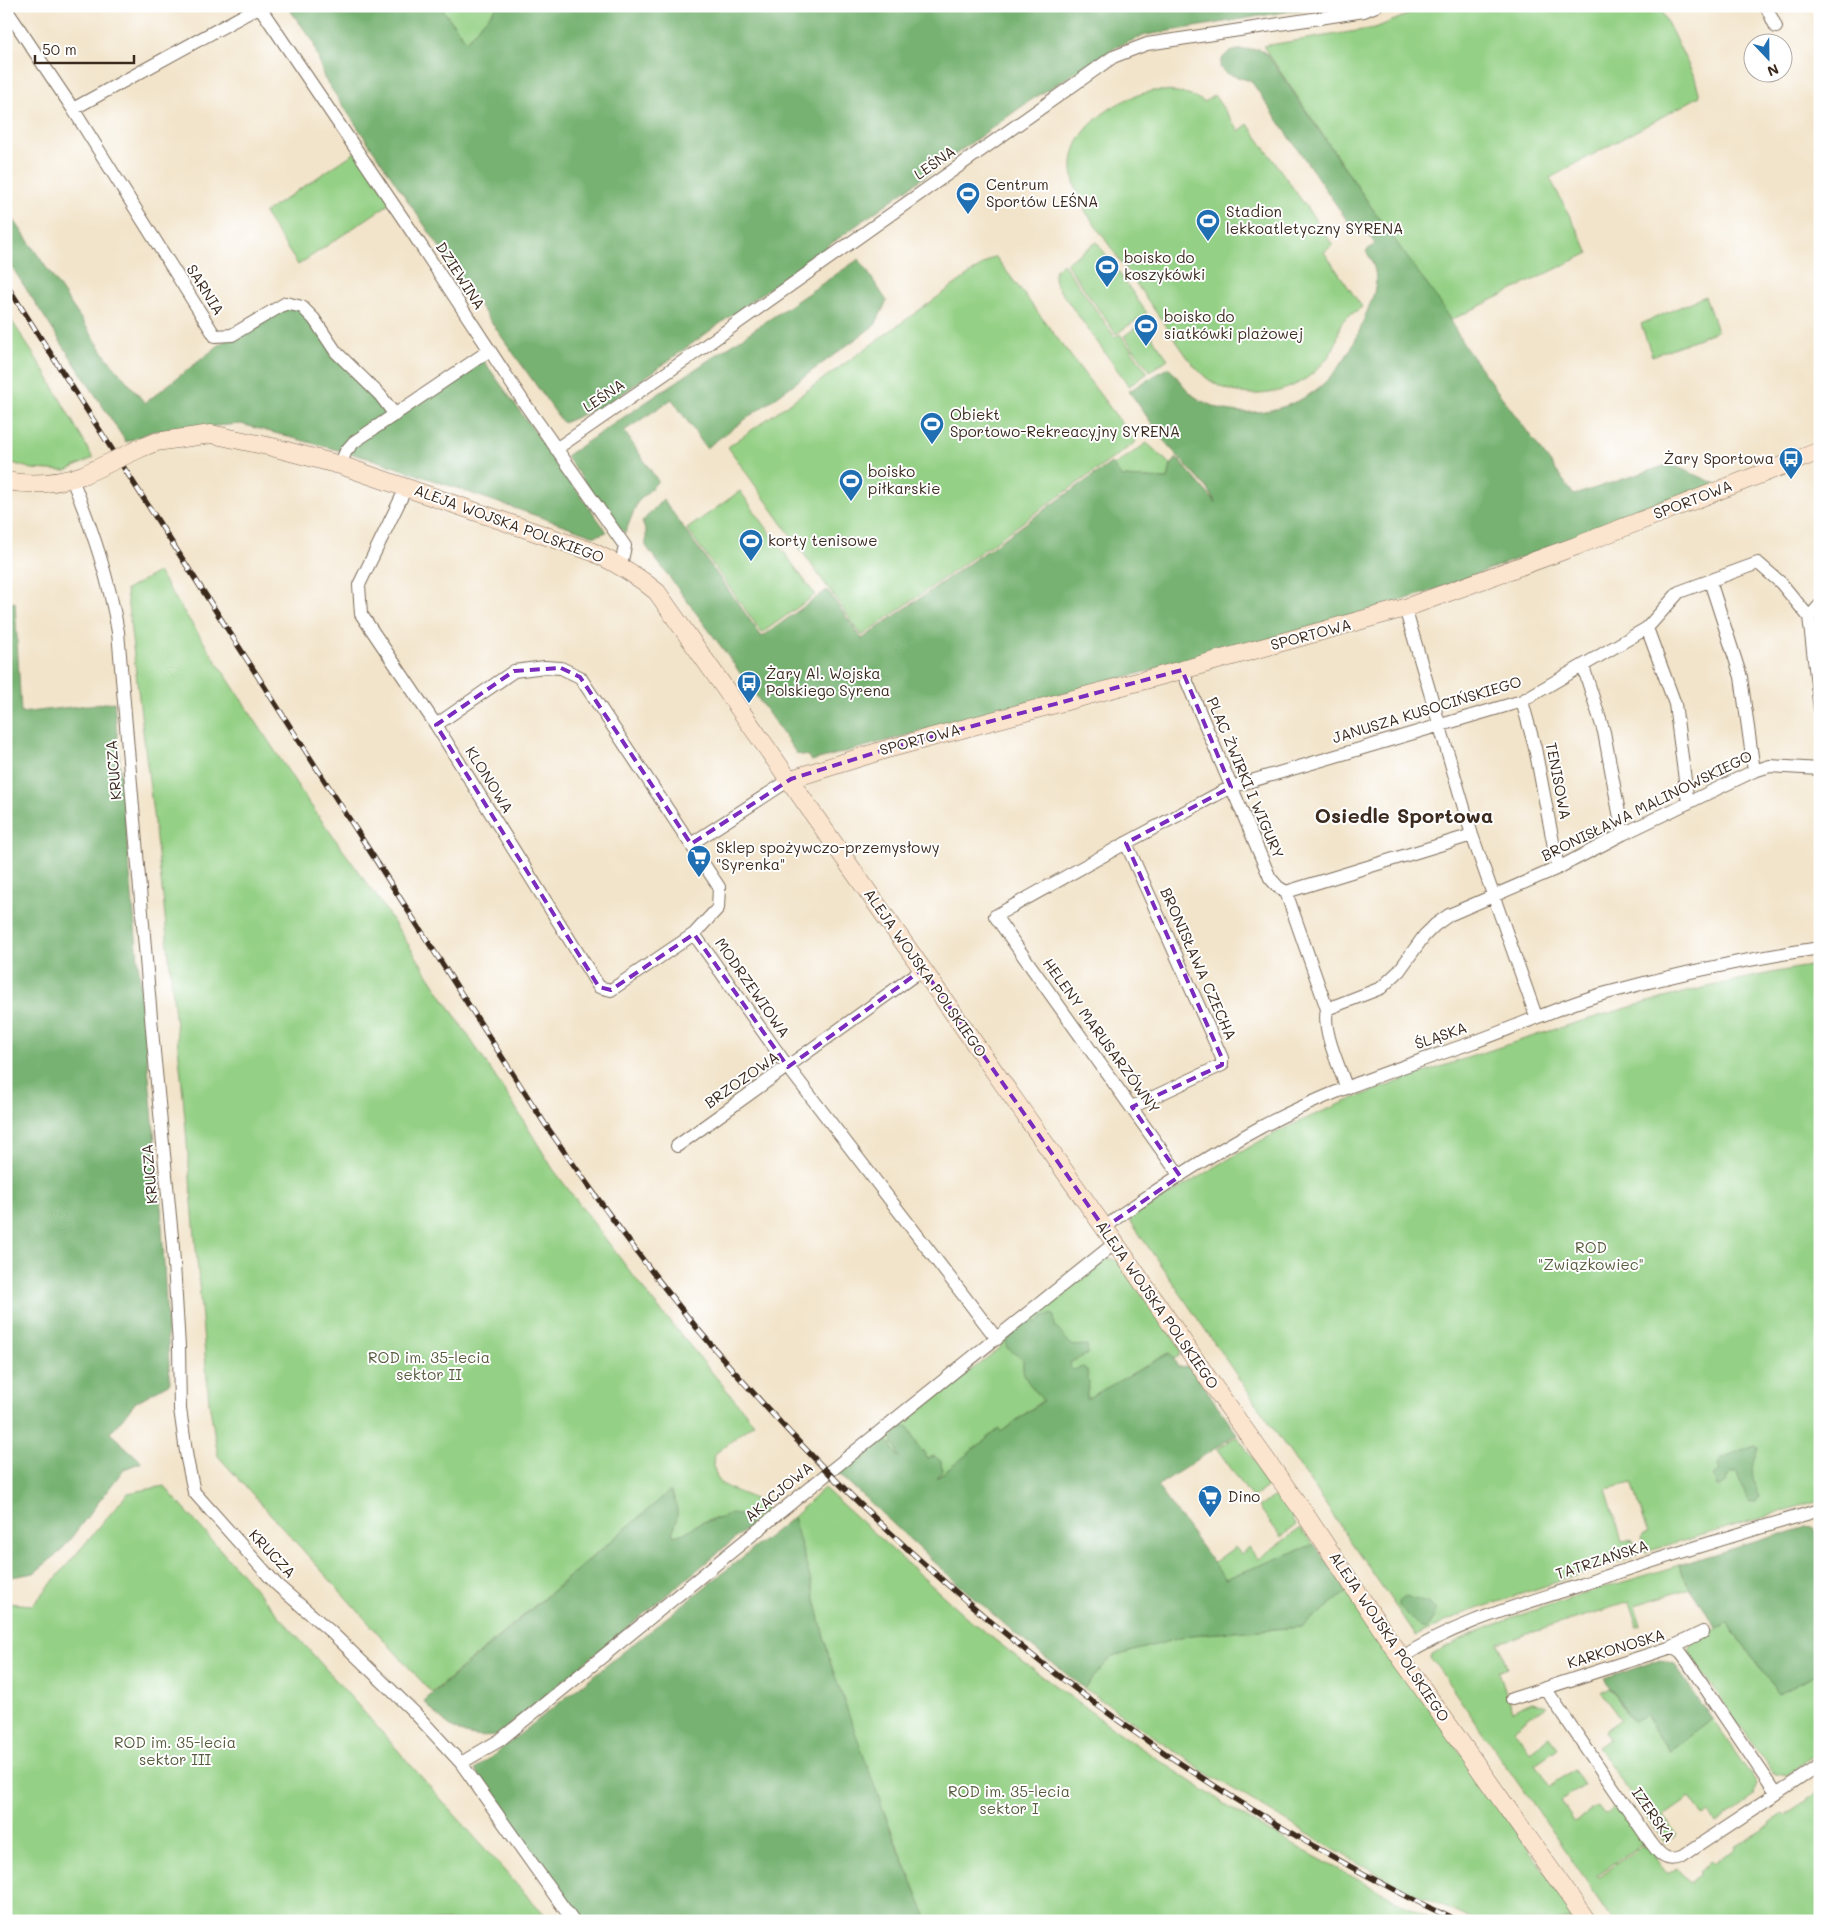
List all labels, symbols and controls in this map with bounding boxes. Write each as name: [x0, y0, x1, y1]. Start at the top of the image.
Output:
scale bar: [35, 32, 134, 64]
north arrow: [1744, 32, 1794, 82]
text: 50 m: [42, 39, 77, 59]
text: N: [1765, 60, 1782, 81]
street label: LEŚNA: [910, 141, 959, 184]
place label: Centrum Sportów LEŚNA: [986, 174, 1098, 211]
sports icon: Centrum Sportów LEŚNA: [955, 181, 981, 215]
place label: Stadion lekkoatletyczny SYRENA: [1226, 201, 1403, 238]
sports icon: Stadion lekkoatletyczny SYRENA: [1195, 208, 1221, 242]
street label: DZIEWINA: [432, 238, 490, 313]
place label: boisko do koszykówki: [1124, 247, 1205, 284]
sports icon: boisko do koszykówki: [1094, 254, 1120, 288]
street label: SARNIA: [182, 260, 229, 319]
place label: boisko do siatkówki plażowej: [1164, 306, 1303, 343]
sports icon: boisko do siatkówki plażowej: [1133, 313, 1159, 347]
street label: LEŚNA: [579, 374, 628, 416]
place label: Obiekt Sportowo-Rekreacyjny SYRENA: [950, 404, 1180, 441]
sports icon: Obiekt Sportowo-Rekreacyjny SYRENA: [919, 411, 945, 445]
bus stop icon: Żary Sportowa: [1778, 446, 1804, 480]
place label: Żary Sportowa: [1664, 448, 1774, 468]
place label: boisko piłkarskie: [868, 461, 940, 498]
sports icon: boisko piłkarskie: [838, 468, 864, 502]
street label: SPORTOWA: [1650, 475, 1735, 523]
street label: ALEJA WOJSKA POLSKIEGO: [412, 479, 607, 567]
sports icon: korty tenisowe: [738, 528, 764, 562]
place label: korty tenisowe: [768, 530, 878, 550]
street label: SPORTOWA: [1268, 614, 1353, 654]
place label: Żary Al. Wojska Polskiego Syrena: [766, 663, 890, 700]
bus stop icon: Żary Al. Wojska Polskiego Syrena: [736, 670, 762, 704]
street label: JANUSZA KUSOCIŃSKIEGO: [1330, 671, 1524, 747]
street label: PLAC ŻWIRKI I WIGURY: [1203, 694, 1289, 861]
street label: SPORTOWA: [877, 719, 962, 759]
street label: KRUCZA: [100, 739, 126, 801]
street label: TENISOWA: [1542, 740, 1576, 821]
street label: KLONOWA: [461, 742, 518, 817]
street label: BRONISŁAWA MALINOWSKIEGO: [1538, 745, 1755, 865]
district label: Osiedle Sportowa: [1315, 802, 1493, 828]
place label: Sklep spożywczo-przemysłowy "Syrenka": [716, 837, 940, 874]
supermarket icon: Sklep spożywczo-przemysłowy "Syrenka": [686, 844, 712, 878]
street label: ALEJA WOJSKA POLSKIEGO: [860, 884, 992, 1061]
street label: BRONISŁAWA CZECHA: [1156, 884, 1242, 1043]
street label: MODRZEWIOWA: [711, 934, 795, 1041]
street label: HELENY MARUSARZÓWNY: [1039, 954, 1165, 1117]
street label: ŚLĄSKA: [1412, 1017, 1469, 1053]
street label: BRZOZOWA: [700, 1046, 783, 1112]
street label: KRUCZA: [136, 1143, 162, 1205]
street label: ALEJA WOJSKA POLSKIEGO: [1092, 1216, 1224, 1393]
park label: ROD "Związkowiec": [1538, 1237, 1644, 1274]
park label: ROD im. 35-lecia sektor II: [368, 1347, 490, 1384]
street label: AKACJOWA: [740, 1457, 817, 1526]
supermarket icon: Dino: [1197, 1484, 1223, 1518]
place label: Dino: [1228, 1486, 1260, 1506]
street label: KRUCZA: [245, 1525, 300, 1582]
street label: TATRZAŃSKA: [1553, 1535, 1651, 1583]
street label: ALEJA WOJSKA POLSKIEGO: [1325, 1548, 1454, 1725]
street label: KARKONOSKA: [1565, 1624, 1667, 1672]
park label: ROD im. 35-lecia sektor III: [114, 1732, 236, 1769]
park label: ROD im. 35-lecia sektor I: [948, 1781, 1070, 1818]
street label: IZERSKA: [1628, 1783, 1680, 1846]

